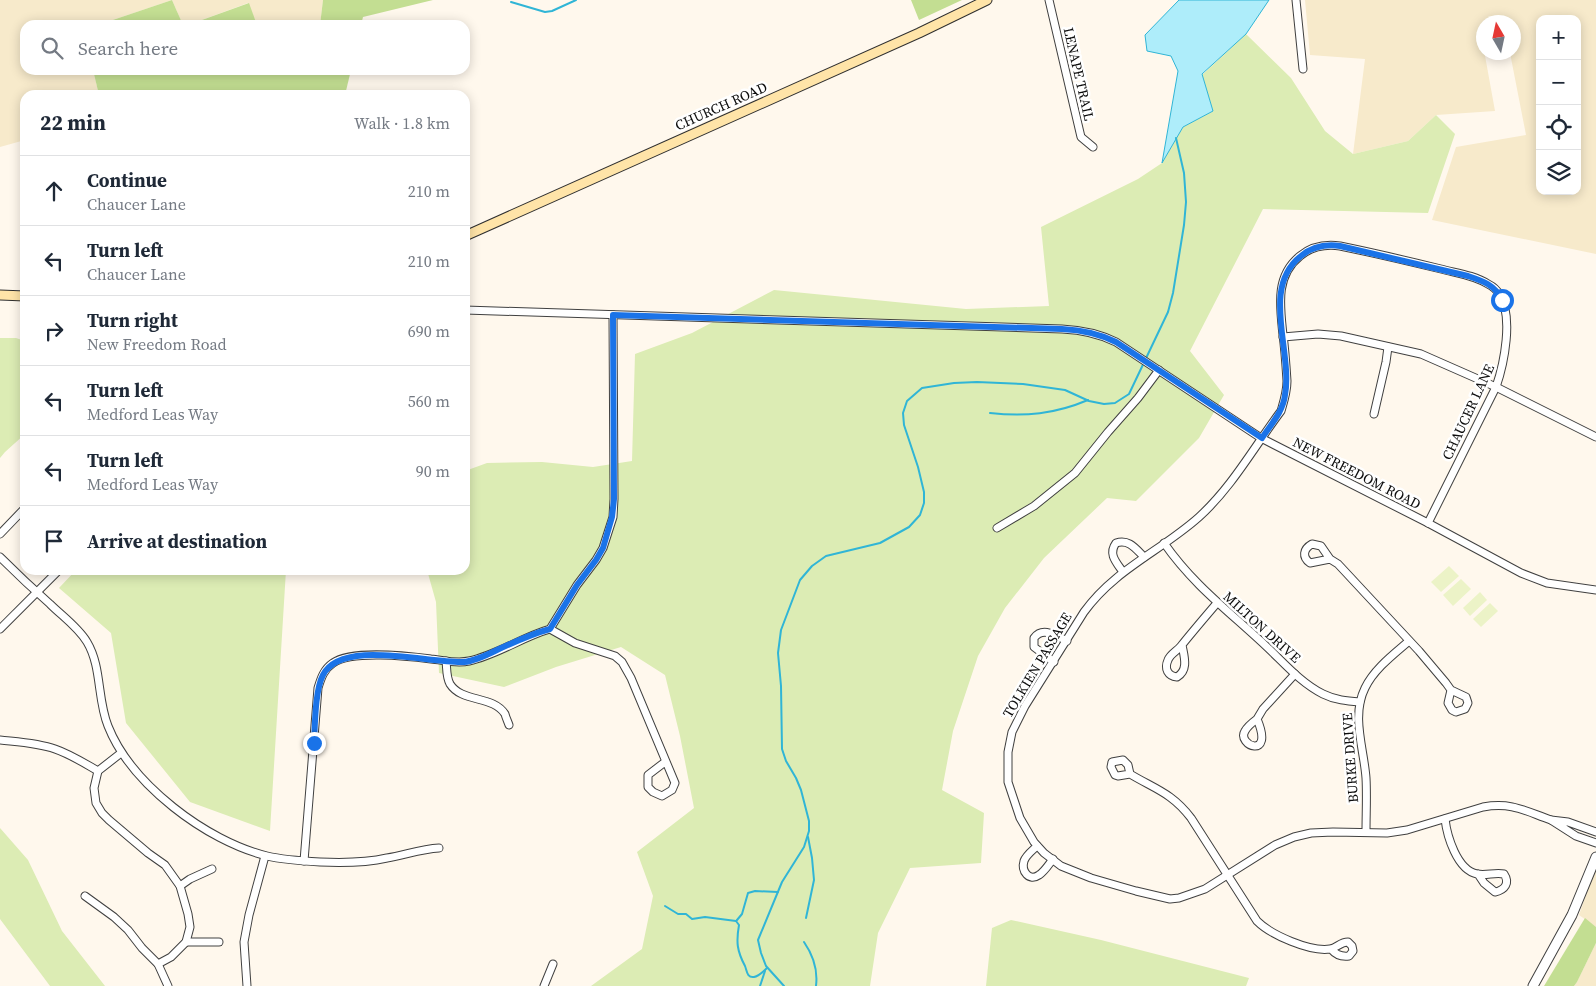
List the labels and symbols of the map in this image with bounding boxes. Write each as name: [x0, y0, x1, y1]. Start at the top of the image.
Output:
north arrow: [1476, 15, 1521, 60]
street label: LENAPE TRAIL: [1059, 25, 1099, 123]
street label: CHURCH ROAD: [672, 77, 770, 135]
route start: [1491, 289, 1514, 312]
street label: CHAUCER LANE: [1437, 361, 1499, 463]
street label: NEW FREEDOM ROAD: [1289, 432, 1425, 514]
street label: MILTON DRIVE: [1219, 587, 1305, 667]
street label: TOLKIEN PASSAGE: [998, 609, 1076, 721]
street label: BURKE DRIVE: [1337, 712, 1363, 804]
route end: [303, 732, 326, 755]

